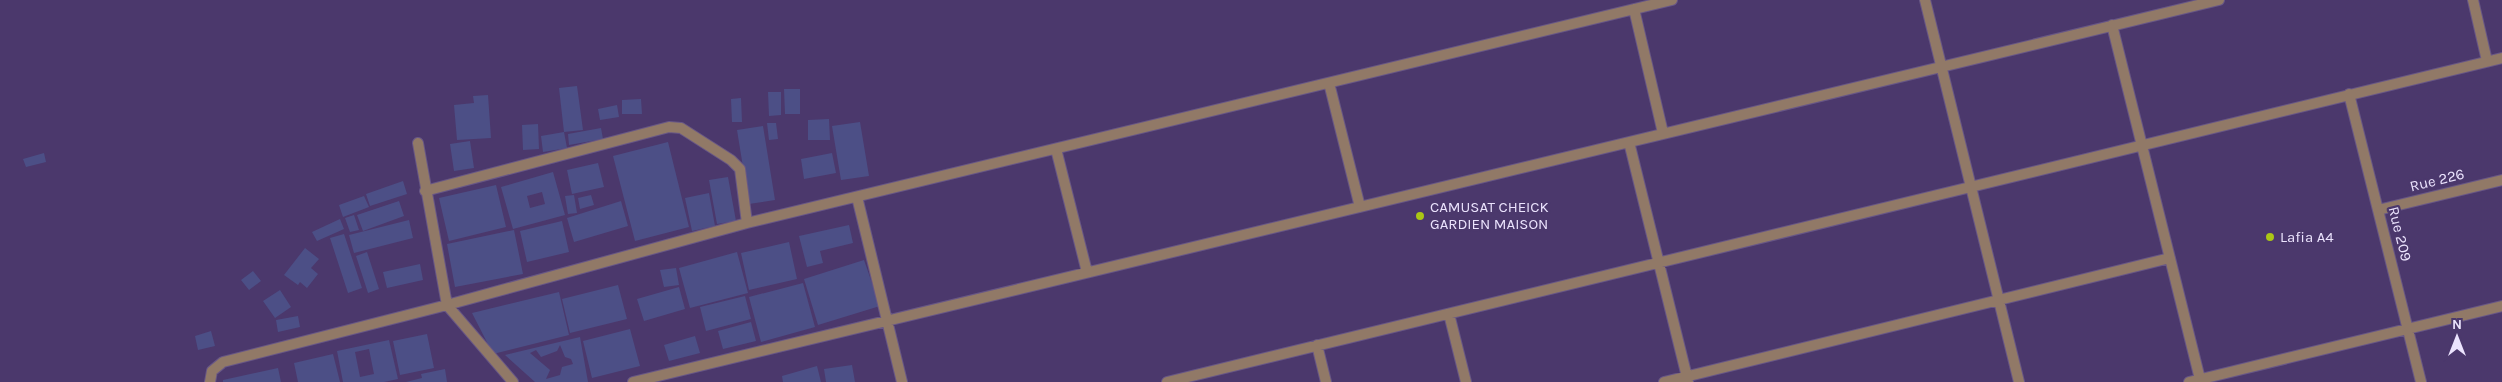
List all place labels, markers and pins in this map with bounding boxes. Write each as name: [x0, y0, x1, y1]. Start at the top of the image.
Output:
place label: CAMUSAT CHEICK GARDIEN MAISON: [1430, 198, 1549, 233]
marker: CAMUSAT CHEICK GARDIEN MAISON: [1414, 210, 1426, 222]
place label: Lafia A4: [2280, 228, 2334, 246]
marker: Lafia A4: [2264, 231, 2276, 243]

